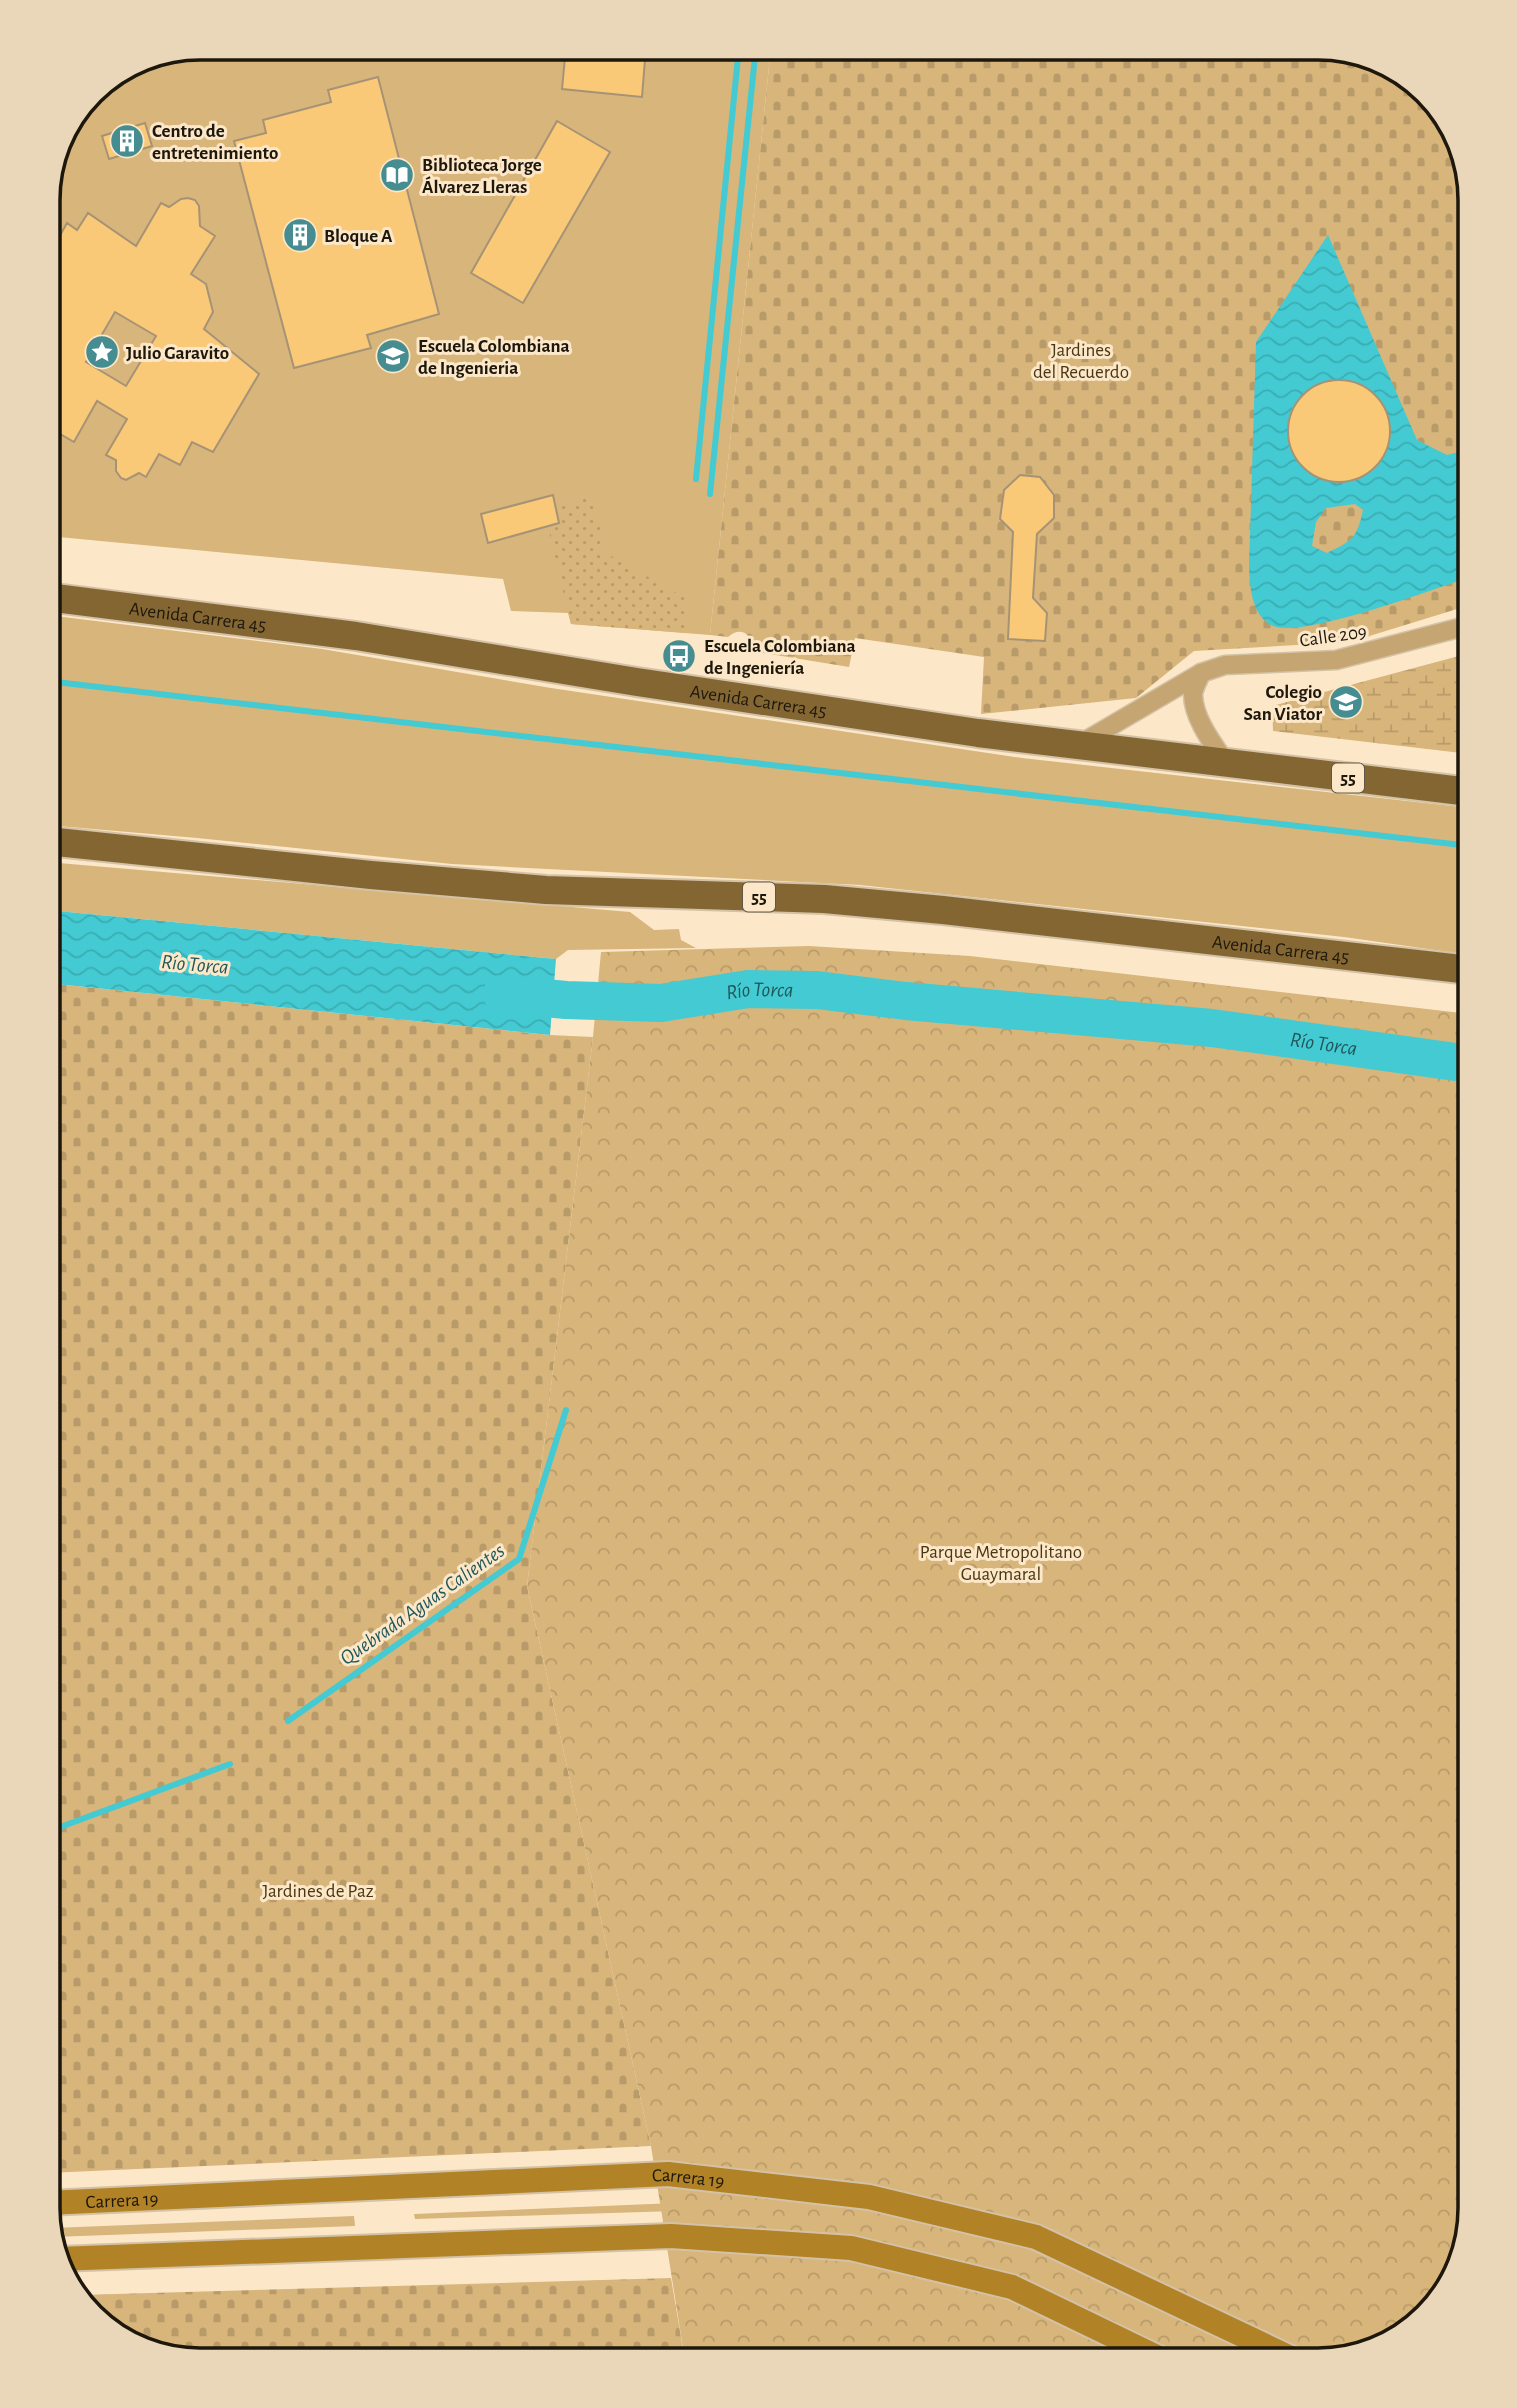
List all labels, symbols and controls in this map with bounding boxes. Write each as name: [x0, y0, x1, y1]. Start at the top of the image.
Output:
building icon: Centro de entretenimiento: [108, 122, 146, 160]
place label: Centro de entretenimiento: [152, 122, 278, 163]
library icon: Biblioteca Jorge Álvarez Lleras: [378, 156, 416, 194]
place label: Biblioteca Jorge Álvarez Lleras: [422, 156, 542, 197]
building icon: Bloque A: [281, 216, 319, 254]
place label: Bloque A: [324, 227, 393, 246]
place icon: Julio Garavito: [83, 333, 121, 371]
school or university icon: Escuela Colombiana de Ingenieria: [374, 337, 412, 375]
place label: Escuela Colombiana de Ingenieria: [418, 337, 570, 378]
park label: Jardines del Recuerdo: [1033, 341, 1129, 382]
place label: Julio Garavito: [126, 344, 229, 363]
street label: Avenida Carrera 45: [128, 599, 267, 636]
street label: Calle 209: [1298, 622, 1368, 651]
bus stop icon: Escuela Colombiana de Ingeniería: [660, 637, 698, 675]
place label: Escuela Colombiana de Ingeniería: [704, 637, 856, 678]
street label: Avenida Carrera 45: [689, 682, 828, 721]
place label: Colegio San Viator: [1243, 683, 1322, 724]
school or university icon: Colegio San Viator: [1327, 683, 1365, 721]
road number: 55: [1332, 764, 1364, 792]
road number: 55: [743, 882, 775, 912]
street label: Avenida Carrera 45: [1211, 933, 1350, 967]
water label: Río Torca: [160, 951, 230, 978]
water label: Río Torca: [724, 979, 794, 1003]
water label: Río Torca: [1289, 1029, 1358, 1059]
water label: Quebrada Aguas Calientes: [336, 1540, 508, 1669]
park label: Parque Metropolitano Guaymaral: [920, 1543, 1082, 1584]
park label: Jardines de Paz: [262, 1882, 374, 1901]
street label: Carrera 19: [652, 2166, 725, 2191]
street label: Carrera 19: [85, 2190, 159, 2212]

